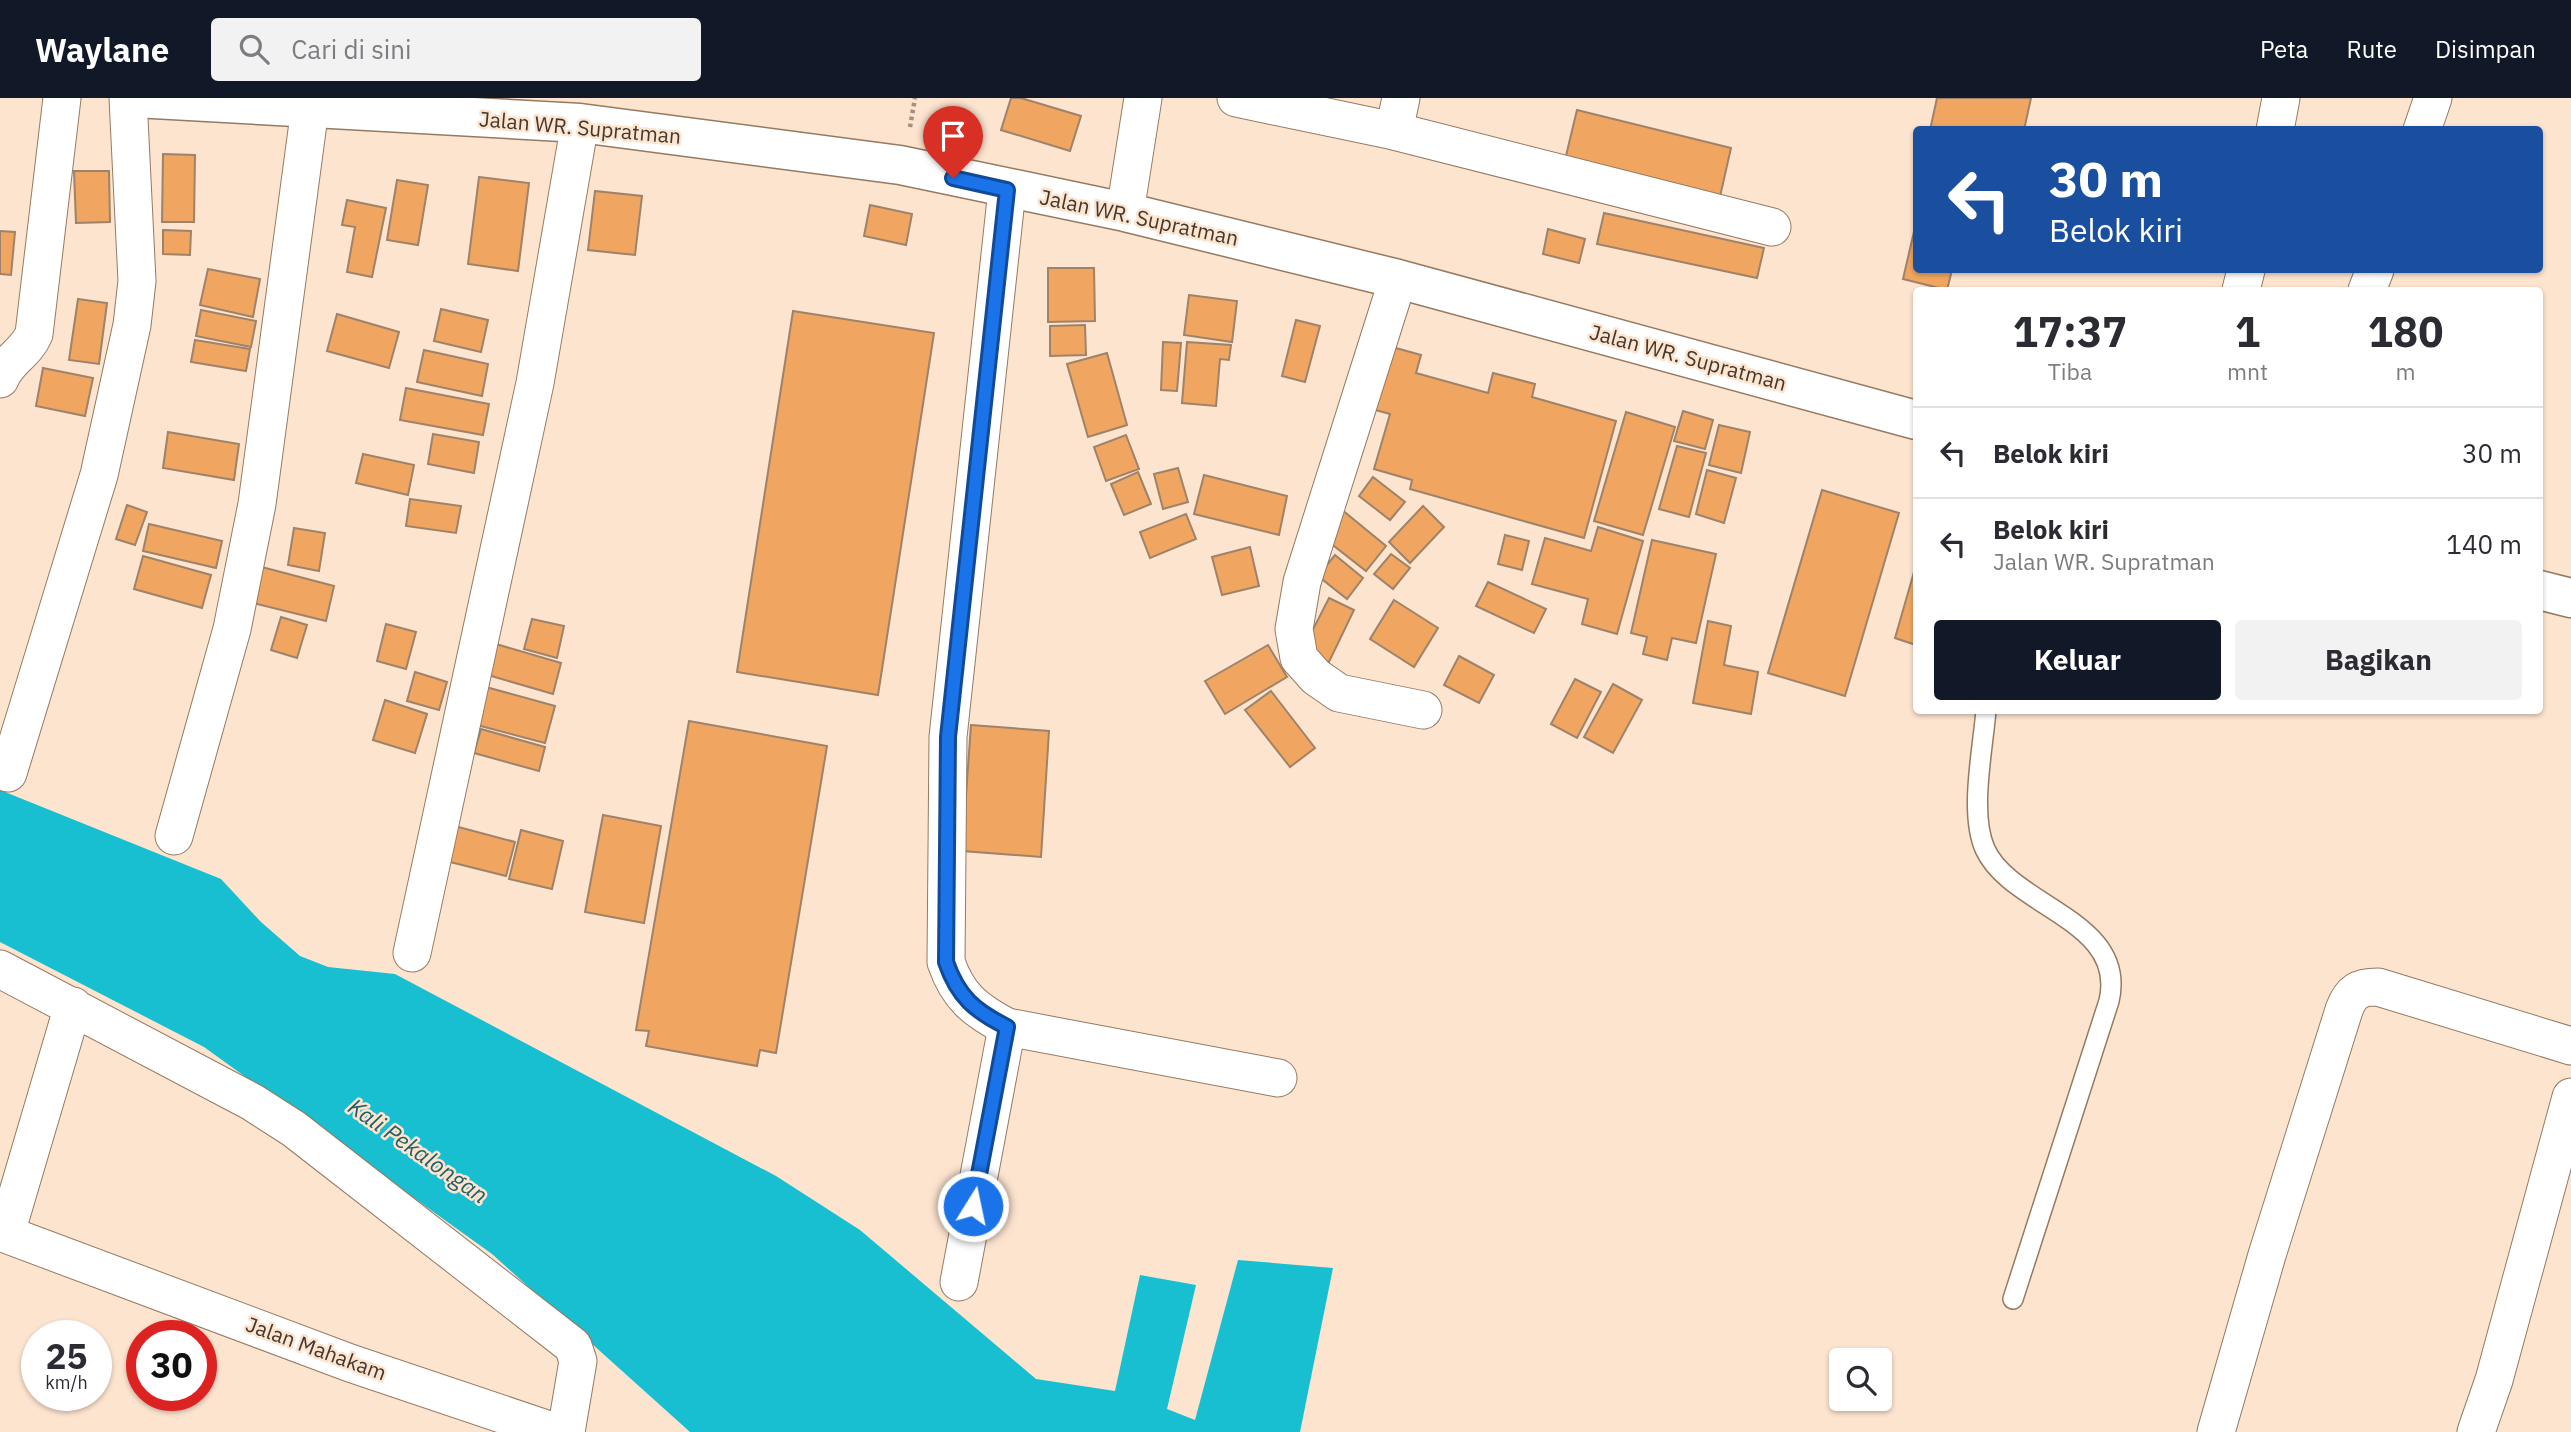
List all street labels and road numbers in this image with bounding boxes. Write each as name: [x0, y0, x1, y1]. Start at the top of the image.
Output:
street label: Jalan WR. Supratman: [478, 104, 682, 150]
street label: Jalan WR. Supratman: [1037, 182, 1241, 252]
street label: Jalan WR. Supratman: [1587, 317, 1790, 397]
street label: Jalan Mahakam: [242, 1310, 391, 1386]

